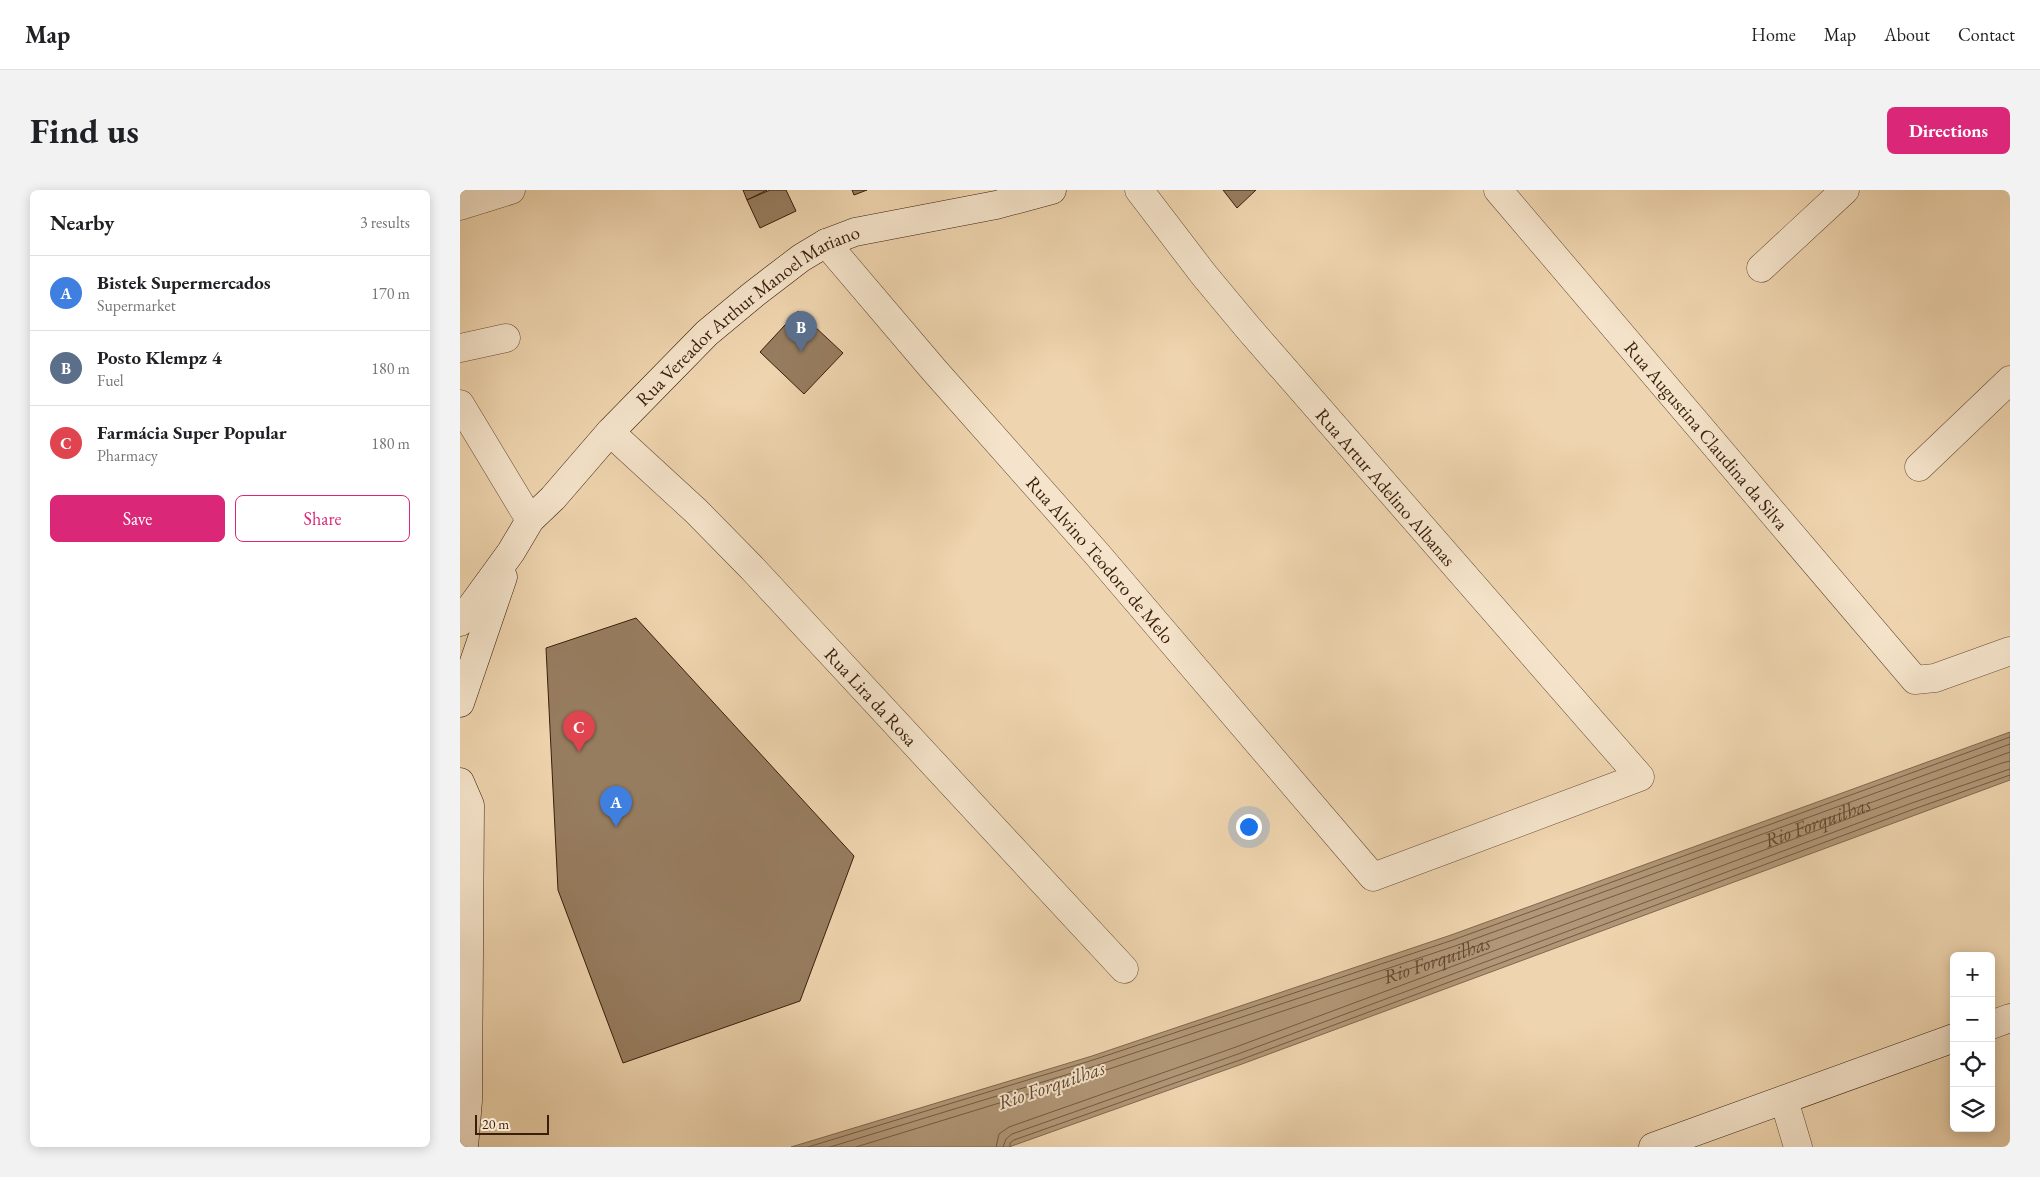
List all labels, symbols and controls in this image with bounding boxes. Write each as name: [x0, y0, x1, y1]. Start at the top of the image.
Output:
text: Map: [25, 19, 70, 50]
text: Home: [1751, 23, 1796, 46]
text: Map: [1824, 23, 1856, 46]
text: About: [1884, 23, 1930, 46]
text: Contact: [1958, 23, 2015, 46]
button: Directions: [1887, 107, 2010, 154]
text: Find us: [30, 108, 139, 153]
text: Nearby: [50, 209, 114, 236]
text: 3 results: [360, 212, 410, 233]
street label: Rua Vereador Arthur Manoel Mariano: [630, 219, 863, 411]
text: Bistek Supermercados: [97, 270, 271, 295]
text: A: [60, 283, 72, 304]
text: 170 m: [371, 283, 410, 304]
text: Supermarket: [97, 295, 176, 316]
pin: B: [785, 311, 817, 352]
street label: Rua Augustina Claudina da Silva: [1619, 336, 1794, 536]
text: Posto Klempz 4: [97, 345, 222, 370]
text: B: [61, 358, 71, 379]
text: 180 m: [371, 358, 410, 379]
text: Fuel: [97, 370, 124, 391]
street label: Rua Artur Adelino Albanas: [1310, 403, 1461, 572]
text: Farmácia Super Popular: [97, 420, 287, 445]
text: C: [60, 433, 72, 454]
text: 180 m: [371, 433, 410, 454]
text: Pharmacy: [97, 445, 158, 466]
street label: Rua Alvino Teodoro de Melo: [1021, 471, 1180, 649]
button: Save: [50, 495, 225, 542]
button: Share: [235, 495, 410, 542]
street label: Rua Lira da Rosa: [819, 642, 923, 752]
pin: C: [563, 711, 595, 752]
pin: A: [600, 786, 632, 827]
water label: Rio Forquilhas: [1760, 791, 1875, 853]
your location: [1236, 814, 1262, 840]
water label: Rio Forquilhas: [1379, 929, 1494, 990]
map controls: [1950, 952, 1995, 1132]
button: +: [1950, 952, 1995, 997]
button: −: [1950, 997, 1995, 1042]
button: locate: [1950, 1042, 1995, 1087]
water label: Rio Forquilhas: [994, 1054, 1109, 1116]
button: layers: [1950, 1087, 1995, 1132]
scale bar: [475, 1112, 549, 1135]
text: 20 m: [482, 1115, 509, 1133]

